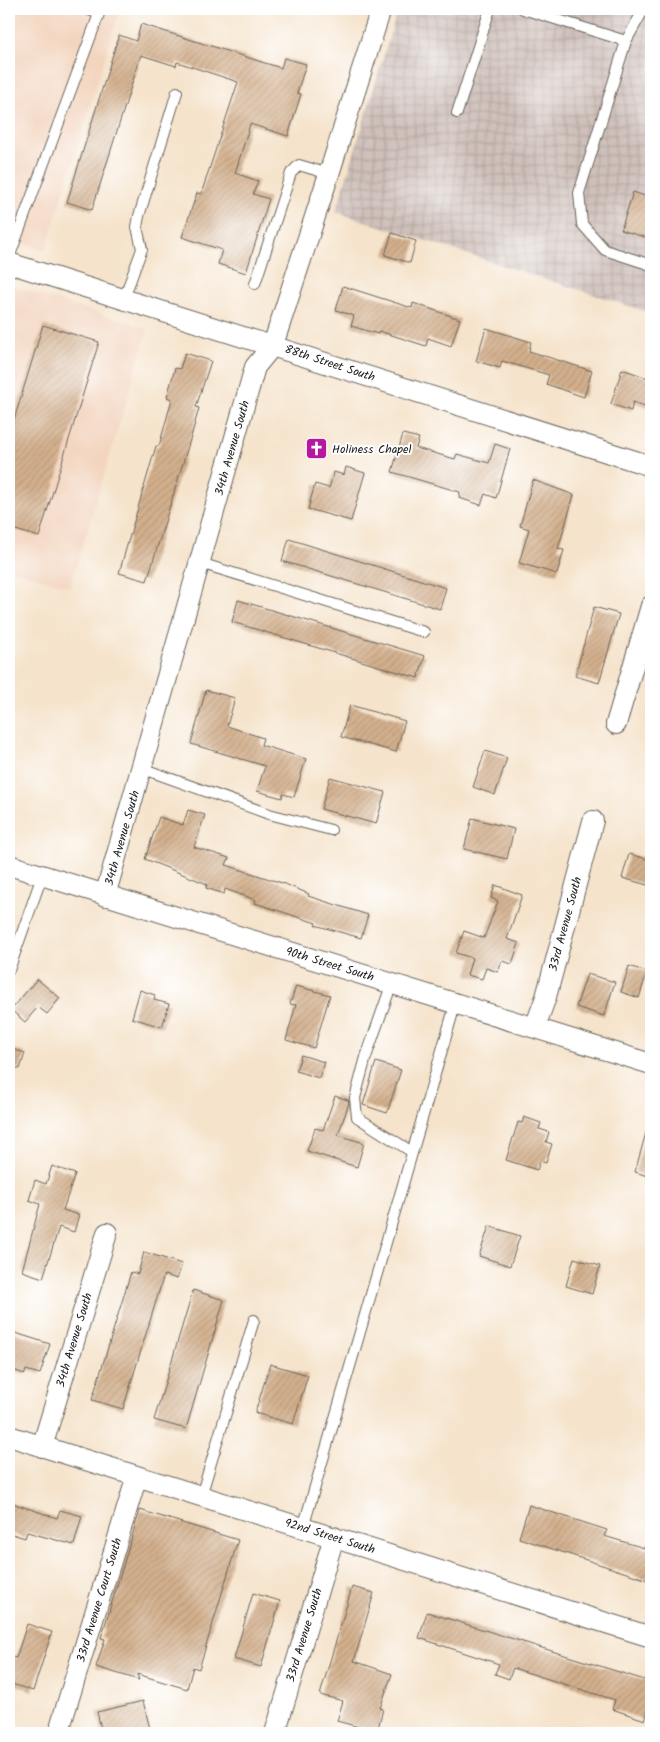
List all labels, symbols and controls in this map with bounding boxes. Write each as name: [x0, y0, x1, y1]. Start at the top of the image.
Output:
street label: 88th Street South: [282, 340, 378, 387]
street label: 34th Avenue South: [210, 398, 255, 498]
church icon: Holiness Chapel: [304, 437, 328, 461]
place label: Holiness Chapel: [332, 440, 411, 459]
street label: 34th Avenue South: [100, 788, 145, 888]
street label: 33rd Avenue South: [544, 875, 587, 974]
street label: 90th Street South: [283, 942, 376, 987]
street label: 34th Avenue South: [51, 1290, 98, 1390]
street label: 92nd Street South: [282, 1514, 378, 1559]
street label: 33rd Avenue Court South: [72, 1536, 127, 1665]
street label: 33rd Avenue South: [281, 1586, 328, 1684]

